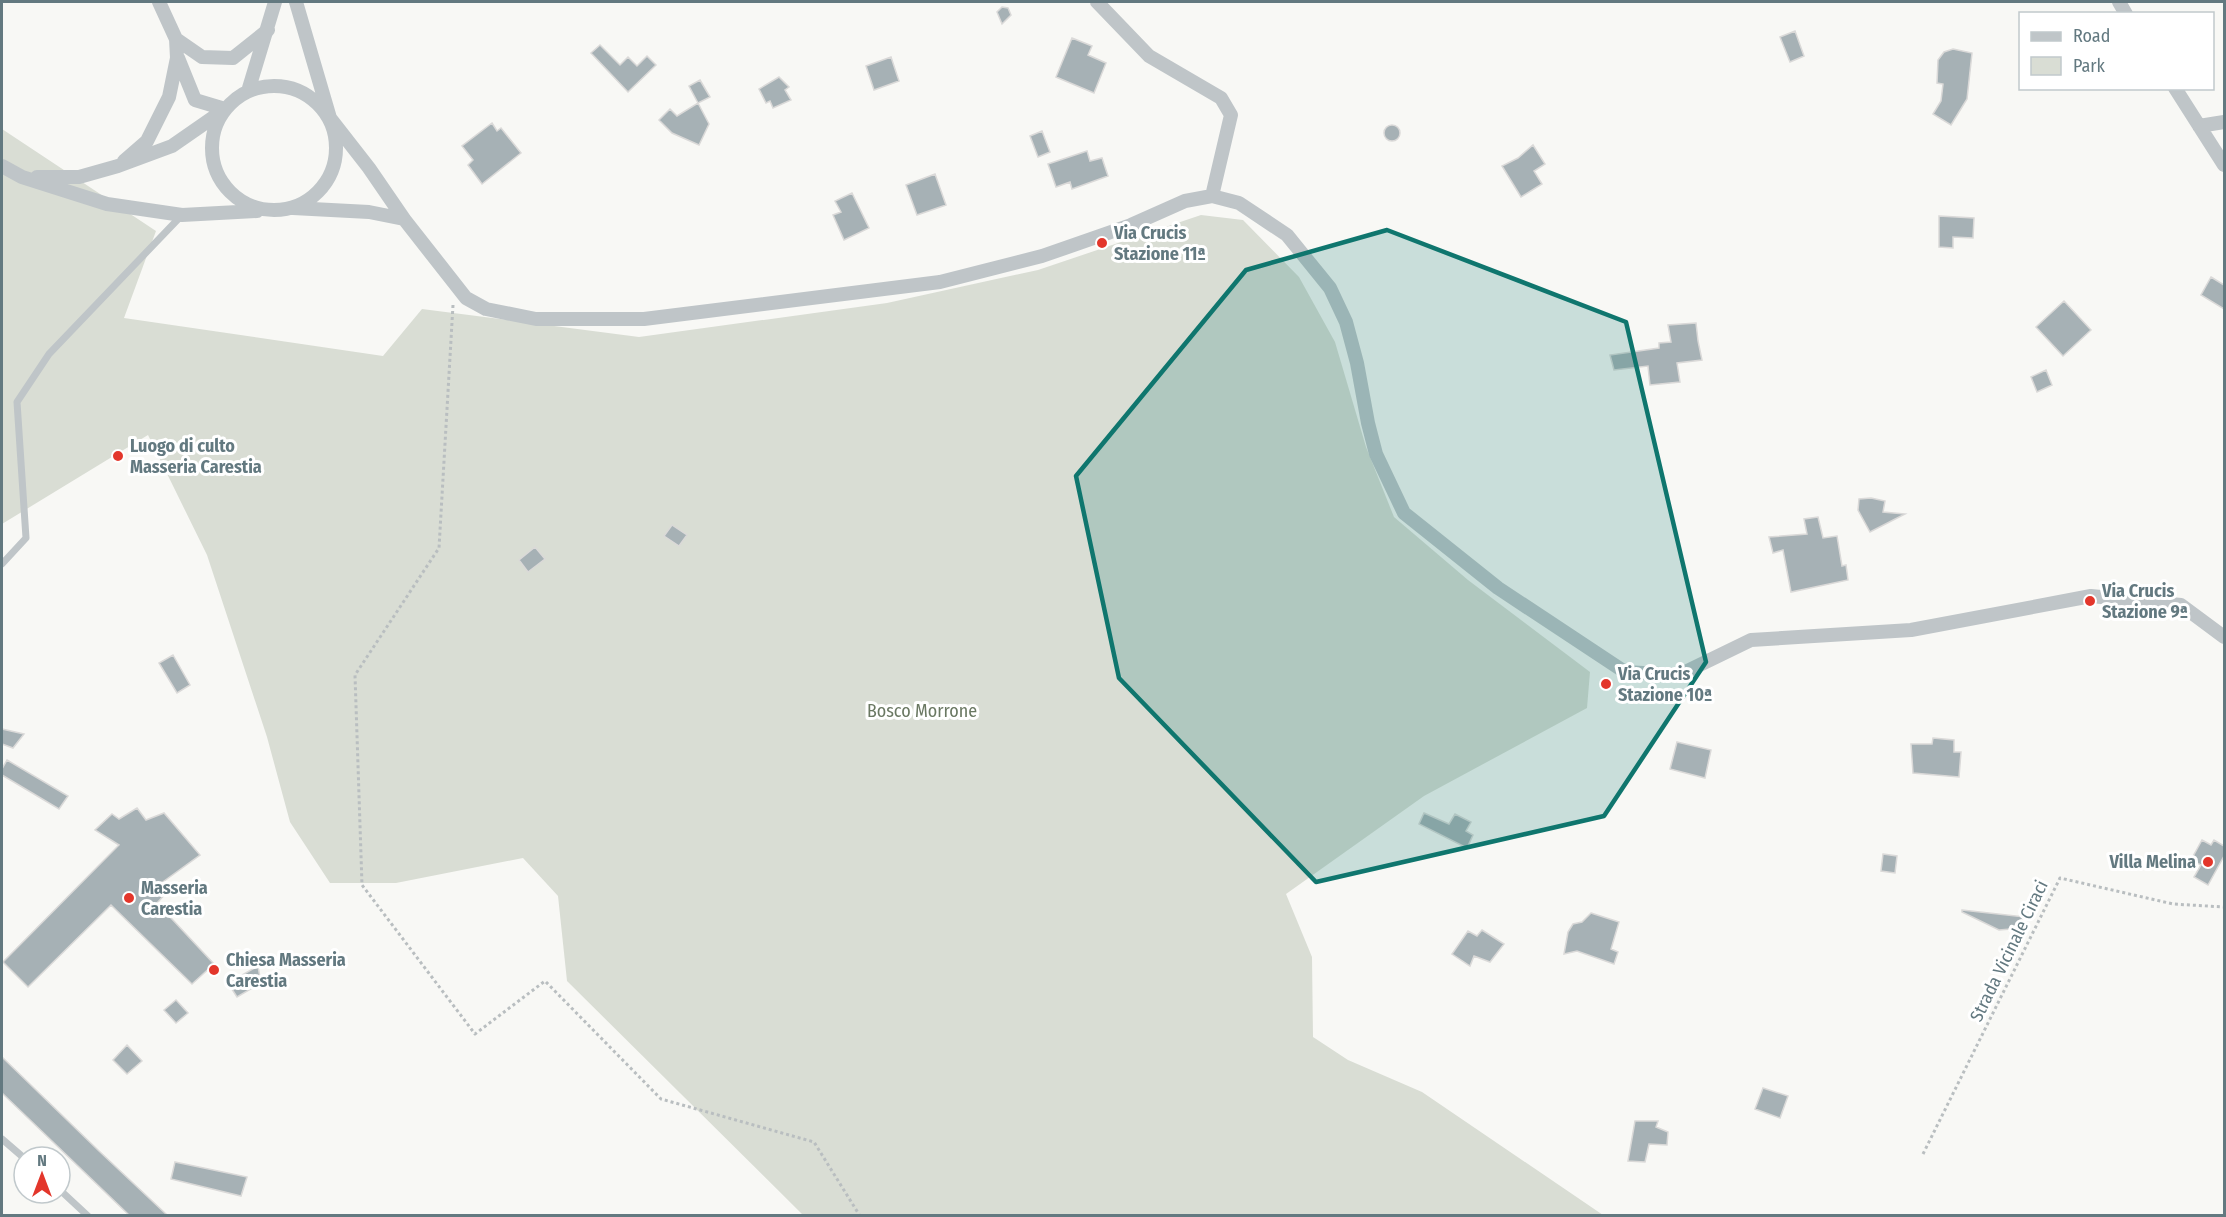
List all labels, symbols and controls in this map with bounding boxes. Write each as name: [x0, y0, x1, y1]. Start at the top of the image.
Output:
legend: [2019, 12, 2214, 90]
text: Road: [2073, 25, 2110, 47]
text: Park: [2073, 55, 2106, 77]
place label: Via Crucis Stazione 11ª: [1113, 222, 1206, 265]
marker: Via Crucis Stazione 11ª: [1095, 236, 1109, 250]
place label: Luogo di culto Masseria Carestia: [130, 435, 262, 478]
marker: Luogo di culto Masseria Carestia: [111, 449, 125, 463]
place label: Via Crucis Stazione 9ª: [2101, 580, 2188, 623]
marker: Via Crucis Stazione 9ª: [2083, 594, 2097, 608]
place label: Via Crucis Stazione 10ª: [1617, 663, 1712, 706]
marker: Via Crucis Stazione 10ª: [1599, 677, 1613, 691]
park label: Bosco Morrone: [867, 700, 977, 722]
place label: Villa Melina: [2108, 851, 2196, 873]
marker: Villa Melina: [2201, 855, 2215, 869]
place label: Masseria Carestia: [141, 877, 208, 920]
street label: Strada Vicinale Ciraci: [1965, 877, 2053, 1025]
marker: Masseria Carestia: [122, 891, 136, 905]
place label: Chiesa Masseria Carestia: [226, 949, 346, 992]
marker: Chiesa Masseria Carestia: [207, 963, 221, 977]
north arrow: [12, 1145, 72, 1205]
text: N: [37, 1151, 47, 1170]

